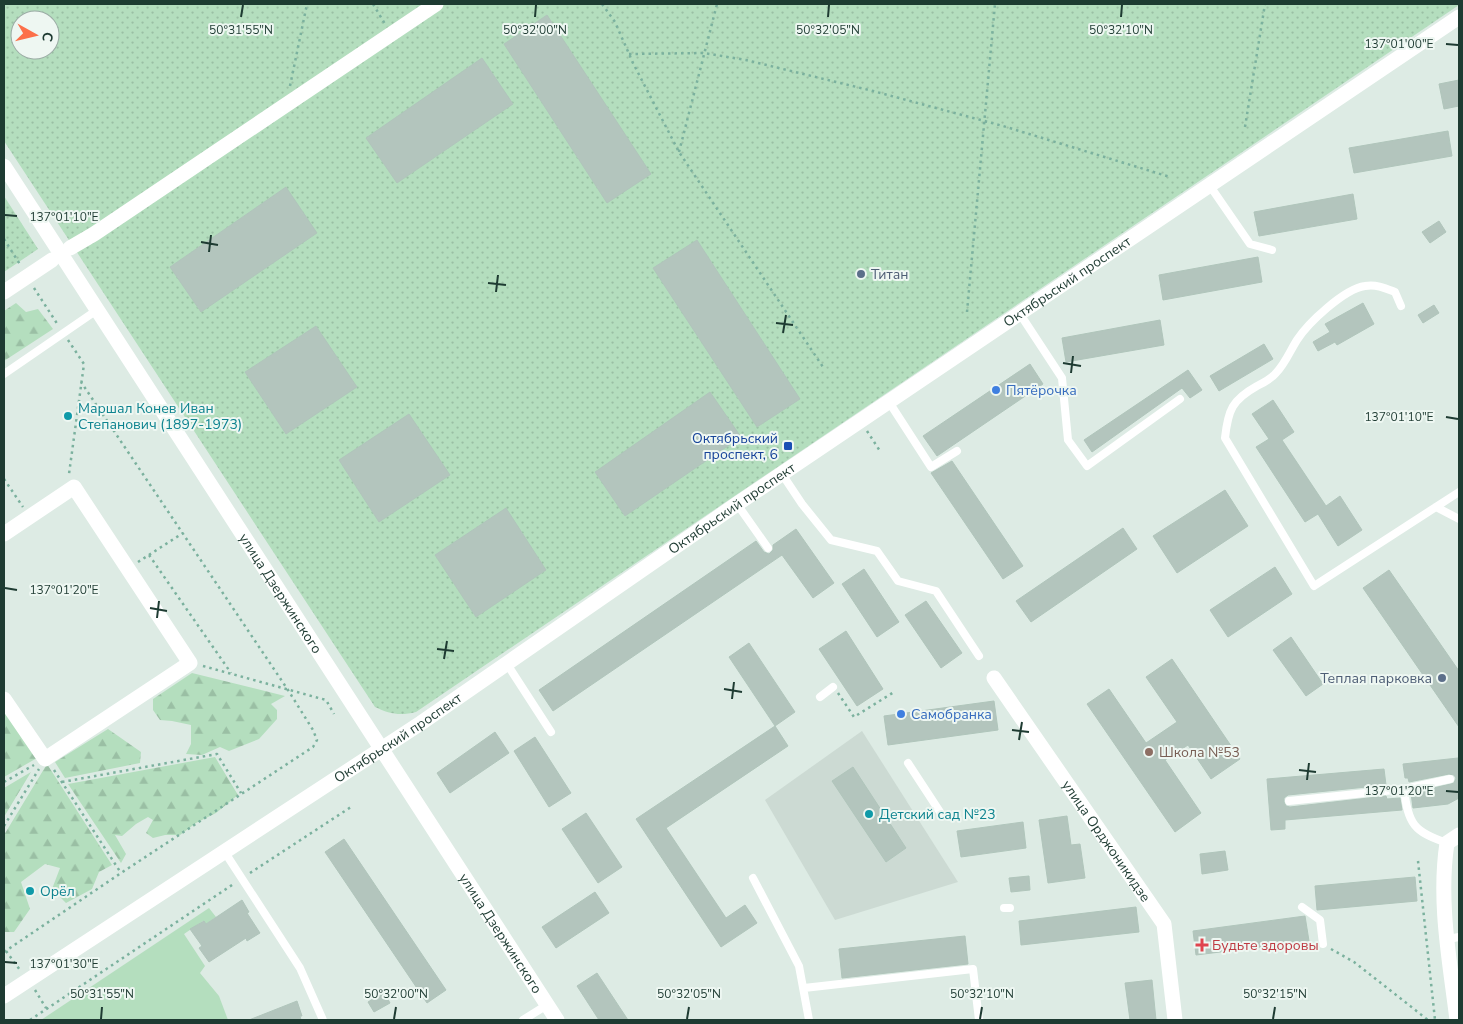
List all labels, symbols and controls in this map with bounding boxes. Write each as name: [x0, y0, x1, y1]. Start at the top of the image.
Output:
north arrow: [10, 10, 60, 60]
text: 50°31'55"N: [209, 22, 273, 38]
text: 50°32'00"N: [503, 22, 567, 38]
text: 50°32'05"N: [796, 22, 860, 38]
text: 50°32'10"N: [1089, 22, 1153, 38]
text: С: [37, 31, 57, 43]
text: 137°01'00"E: [1364, 36, 1434, 52]
text: 137°01'10"E: [29, 209, 99, 225]
street label: Октябрьский проспект: [1000, 232, 1136, 332]
place label: Титан: [871, 265, 909, 284]
marker: Титан: [855, 268, 867, 280]
place label: Пятёрочка: [1006, 381, 1077, 400]
marker: Пятёрочка: [990, 384, 1002, 396]
place label: Маршал Конев Иван Степанович (1897-1973): [78, 399, 242, 434]
text: 137°01'10"E: [1364, 409, 1434, 425]
marker: Маршал Конев Иван Степанович (1897-1973): [62, 410, 74, 422]
place label: Октябрьский проспект, 6: [692, 429, 778, 464]
marker: Октябрьский проспект, 6: [782, 440, 794, 452]
street label: Октябрьский проспект: [665, 458, 800, 559]
street label: улица Дзержинского: [234, 530, 326, 657]
text: 137°01'20"E: [29, 582, 99, 598]
place label: Теплая парковка: [1320, 669, 1432, 688]
marker: Теплая парковка: [1436, 672, 1448, 684]
street label: Октябрьский проспект: [330, 688, 466, 787]
place label: Самобранка: [911, 705, 992, 724]
marker: Самобранка: [895, 708, 907, 720]
place label: Школа №53: [1159, 743, 1240, 762]
marker: Школа №53: [1143, 746, 1155, 758]
street label: улица Орджоникидзе: [1057, 777, 1155, 906]
text: 137°01'20"E: [1364, 783, 1434, 799]
place label: Детский сад №23: [879, 805, 996, 824]
marker: Детский сад №23: [863, 808, 875, 820]
street label: улица Дзержинского: [454, 870, 546, 997]
place label: Орёл: [40, 882, 75, 901]
marker: Орёл: [24, 885, 36, 897]
place label: Будьте здоровы: [1212, 936, 1319, 955]
marker: Будьте здоровы: [1196, 939, 1208, 951]
text: 137°01'30"E: [29, 956, 99, 972]
text: 50°31'55"N: [70, 986, 134, 1002]
text: 50°32'00"N: [364, 986, 428, 1002]
text: 50°32'05"N: [657, 986, 721, 1002]
text: 50°32'10"N: [950, 986, 1014, 1002]
text: 50°32'15"N: [1243, 986, 1307, 1002]

